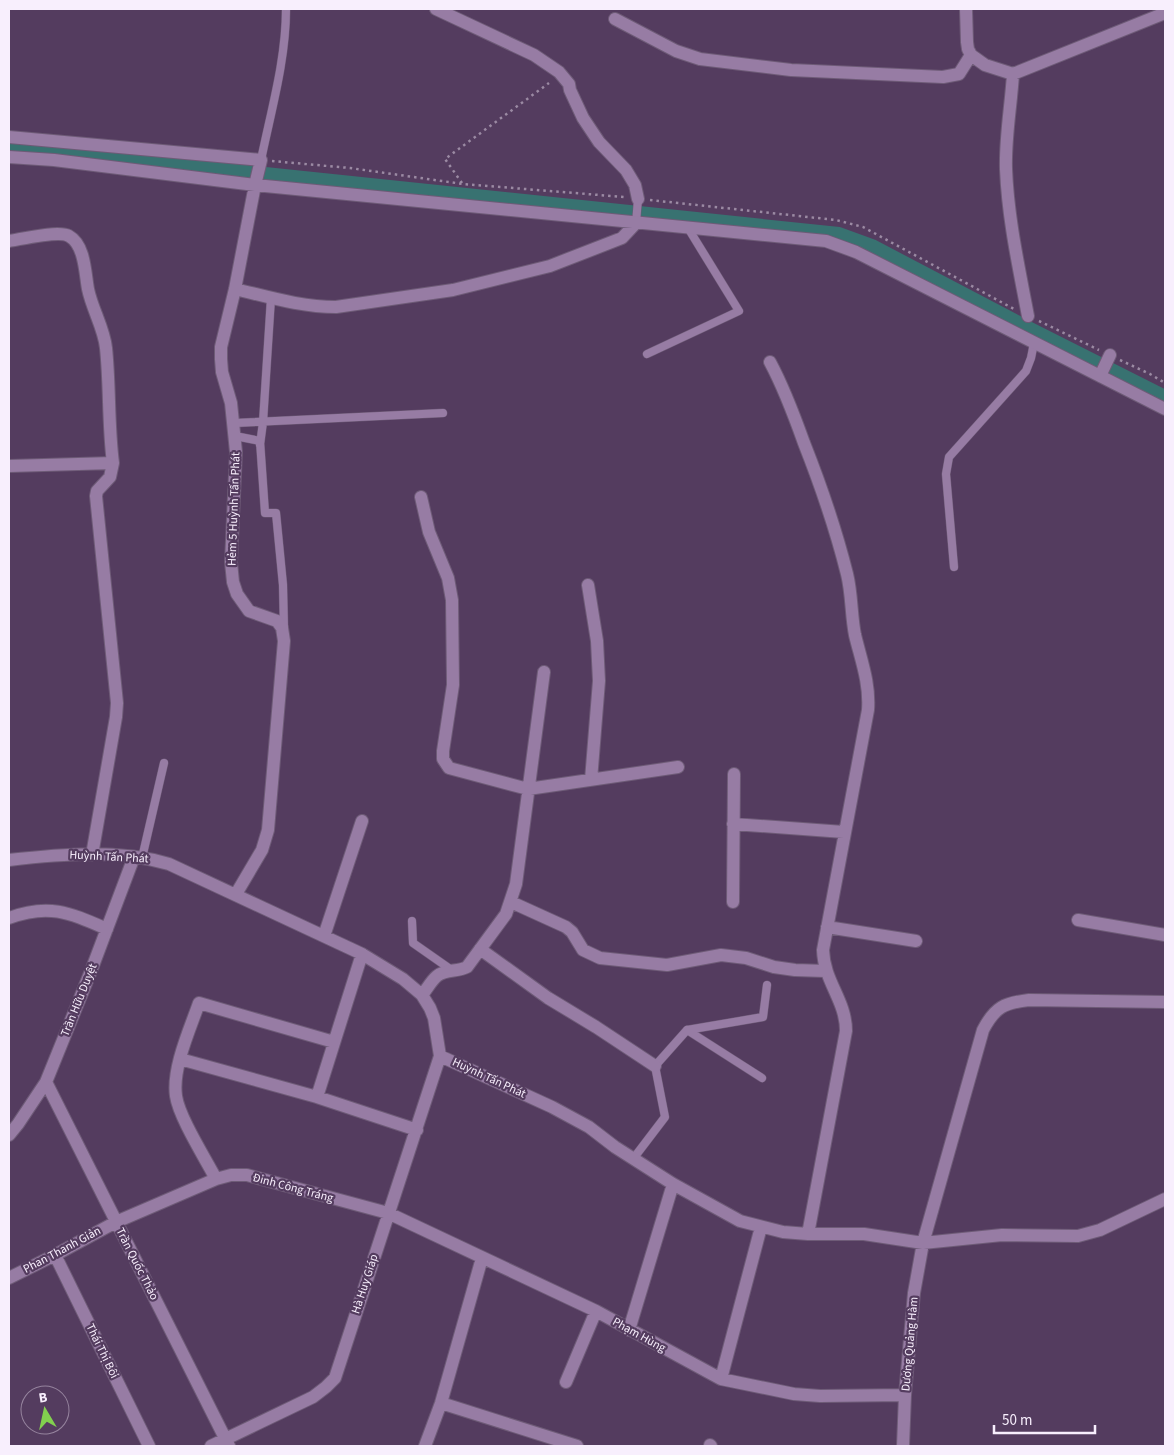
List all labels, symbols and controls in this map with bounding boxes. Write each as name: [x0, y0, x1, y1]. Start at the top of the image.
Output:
street label: Hẻm 5 Huỳnh Tấn Phát: [224, 452, 244, 566]
street label: Huỳnh Tấn Phát: [69, 846, 149, 868]
street label: Trần Hữu Duyệt: [57, 961, 101, 1039]
street label: Huỳnh Tấn Phát: [449, 1054, 529, 1102]
street label: Đinh Công Tráng: [251, 1169, 335, 1207]
street label: Phan Thanh Giản: [20, 1222, 104, 1278]
street label: Trần Quốc Thảo: [111, 1225, 163, 1303]
street label: Hà Huy Giáp: [347, 1252, 383, 1316]
street label: Dương Quảng Hàm: [897, 1296, 923, 1392]
street label: Phạm Hùng: [609, 1313, 669, 1357]
street label: Thái Thị Bôi: [81, 1321, 123, 1381]
north arrow: [20, 1385, 70, 1435]
text: B: [37, 1388, 49, 1409]
scale bar: [994, 1402, 1095, 1434]
text: 50 m: [1002, 1410, 1032, 1431]

